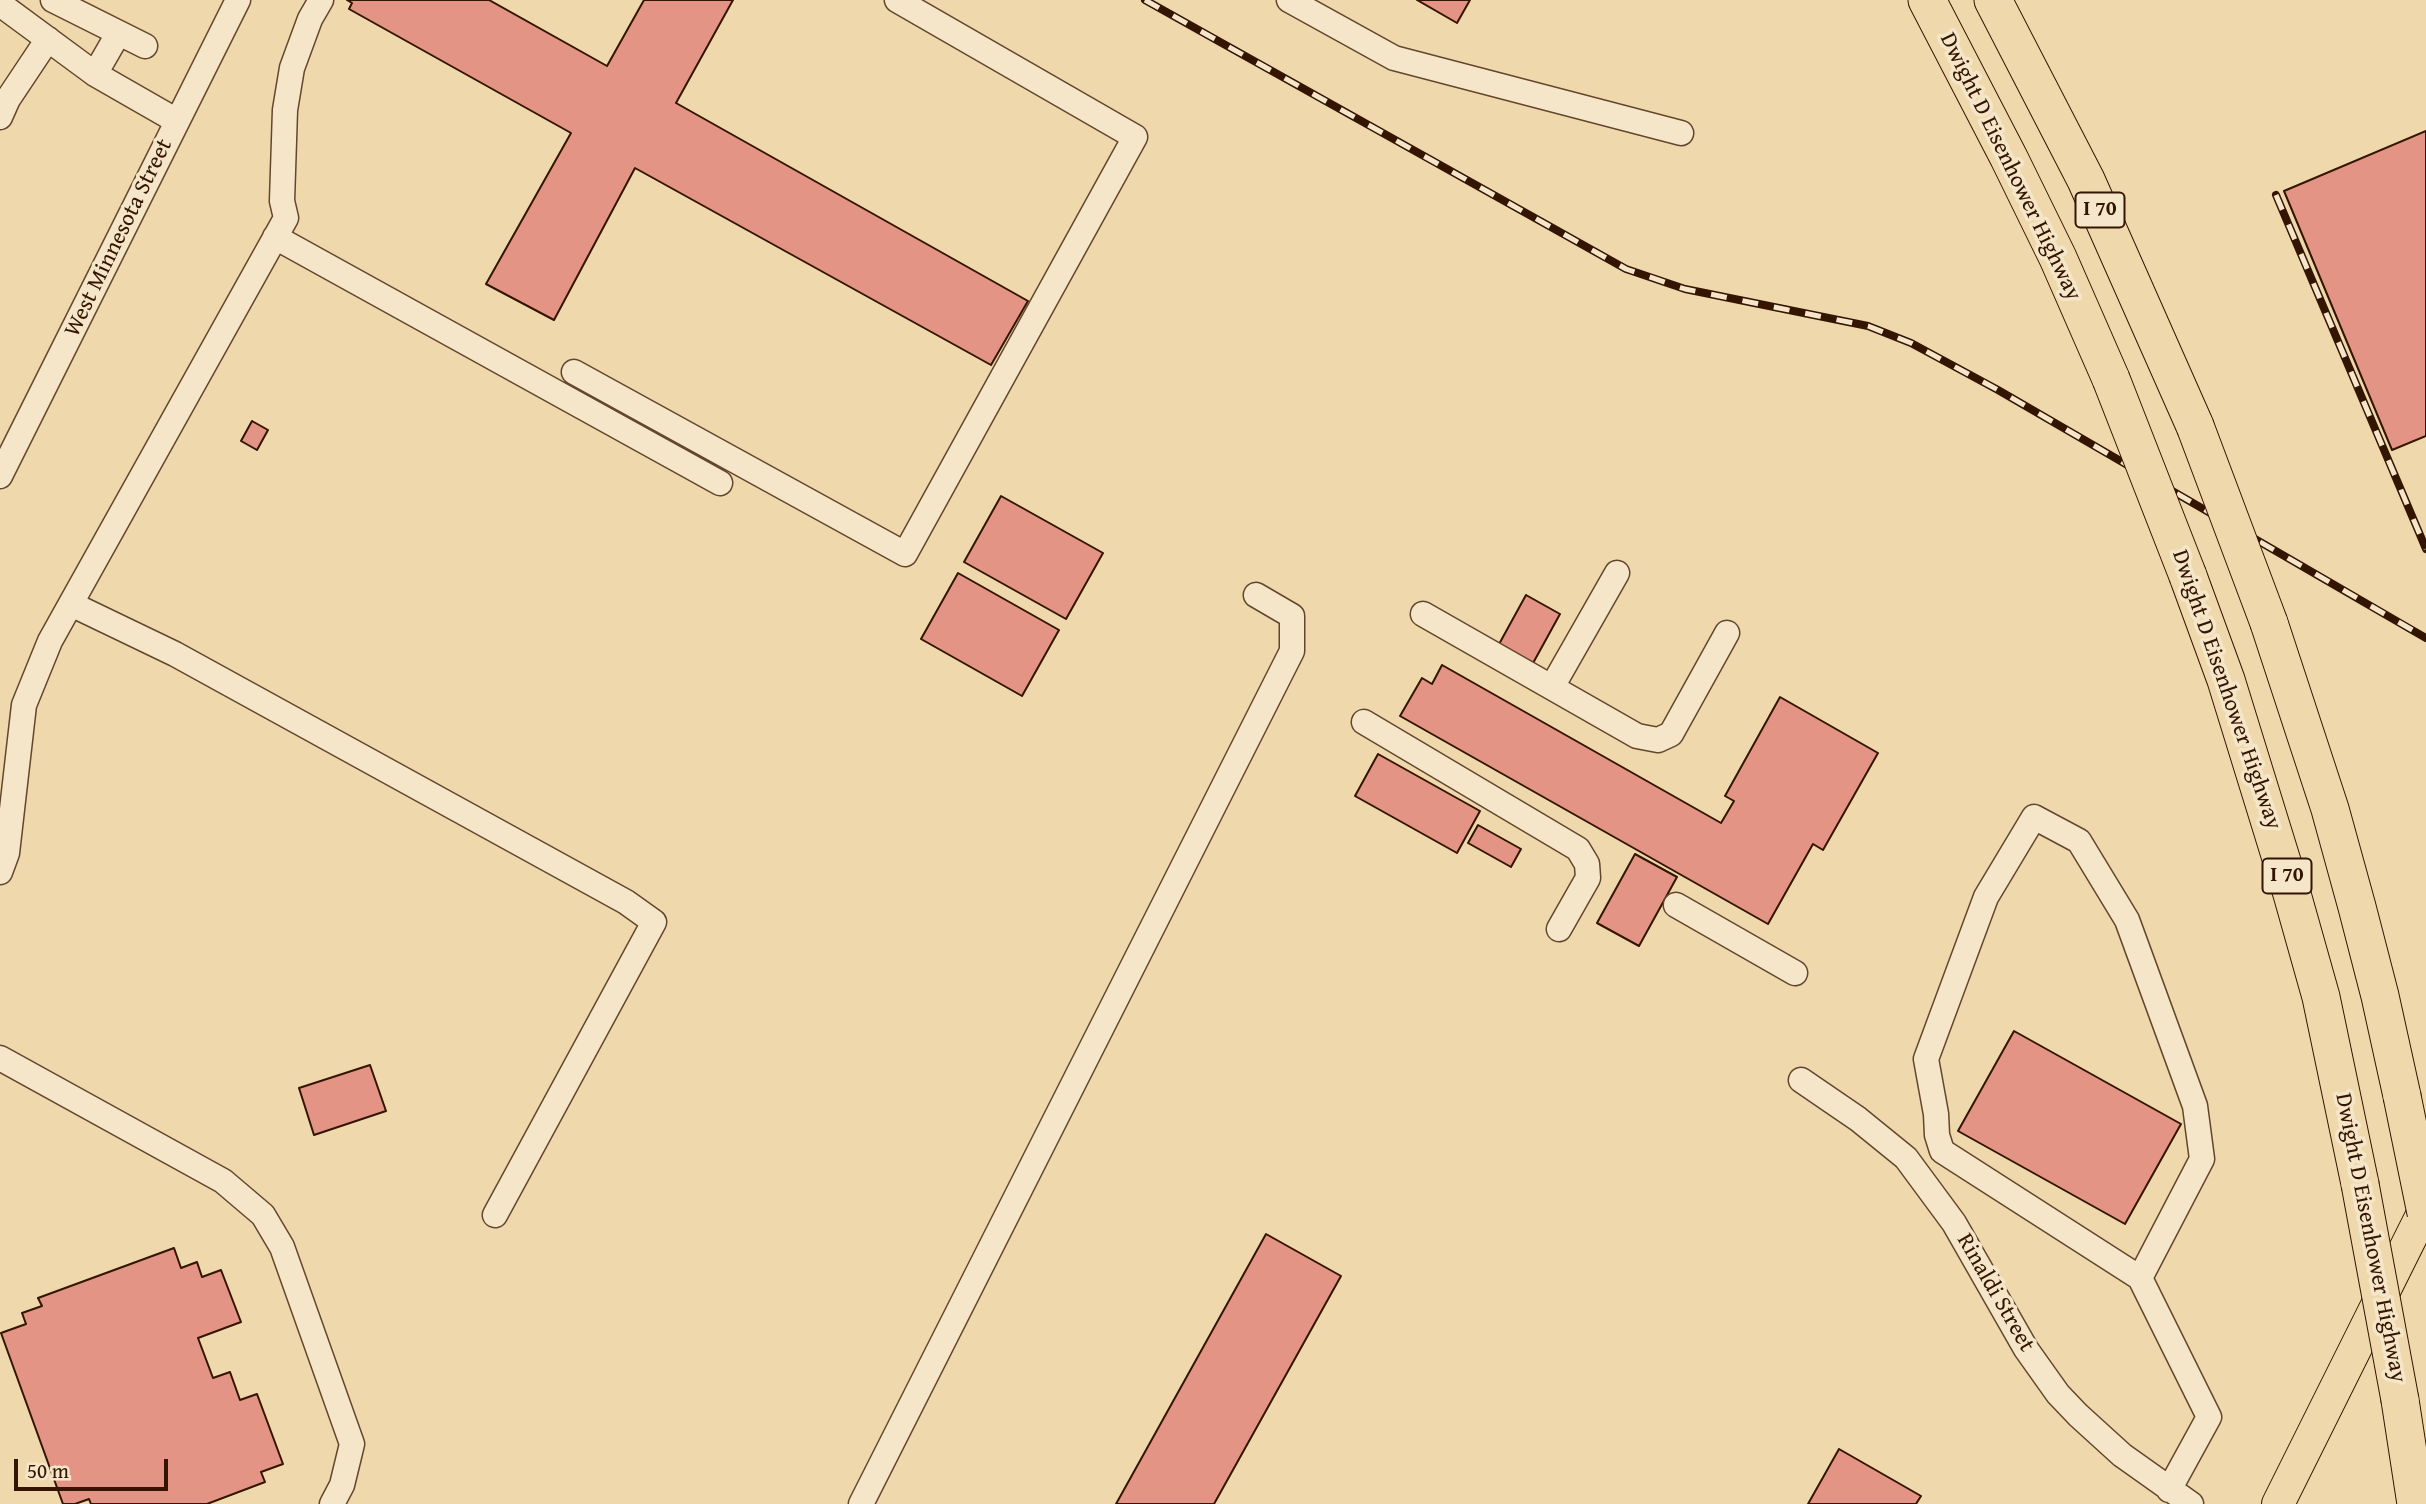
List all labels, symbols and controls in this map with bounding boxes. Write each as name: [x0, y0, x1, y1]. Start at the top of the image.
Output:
street label: Dwight D Eisenhower Highway: [1933, 29, 2087, 305]
street label: West Minnesota Street: [59, 135, 179, 341]
road number: I 70: [2076, 192, 2124, 228]
street label: Dwight D Eisenhower Highway: [2165, 546, 2287, 834]
road number: I 70: [2262, 858, 2312, 894]
street label: Dwight D Eisenhower Highway: [2328, 1091, 2412, 1385]
street label: Rinaldi Street: [1950, 1229, 2040, 1357]
scale bar: [18, 1444, 172, 1488]
text: 50 m: [27, 1455, 69, 1486]

